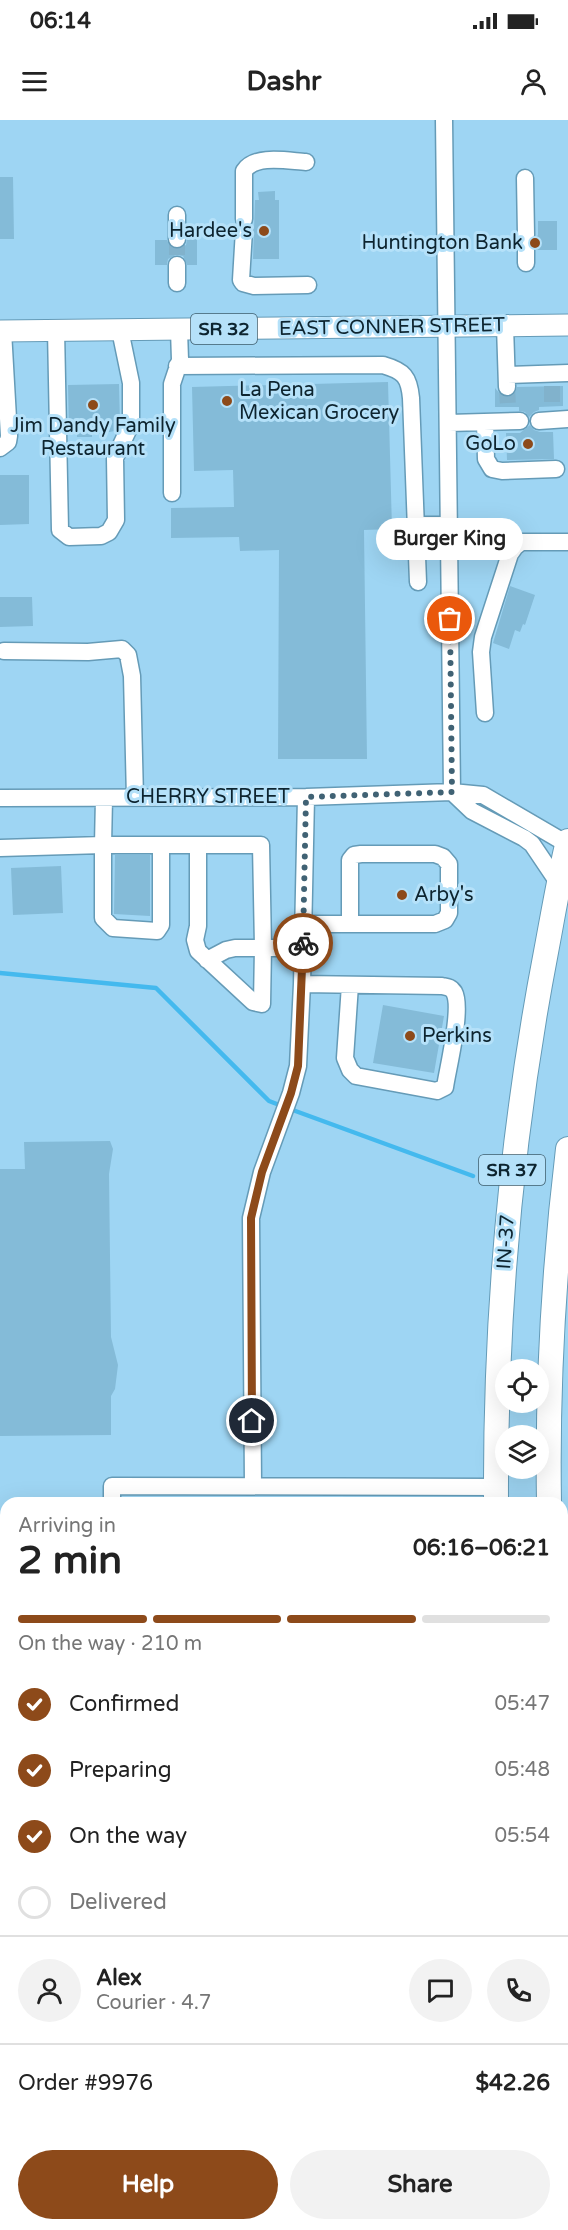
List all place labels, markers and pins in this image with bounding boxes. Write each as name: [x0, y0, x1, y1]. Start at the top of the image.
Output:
place label: Hardee's: [169, 219, 252, 243]
marker: Hardee's: [257, 224, 271, 238]
place label: Huntington Bank: [361, 231, 523, 255]
marker: Huntington Bank: [528, 236, 542, 250]
place label: La Pena Mexican Grocery: [239, 378, 400, 425]
marker: La Pena Mexican Grocery: [220, 394, 234, 408]
marker: Jim Dandy Family Restaurant: [86, 398, 100, 412]
place label: Jim Dandy Family Restaurant: [10, 414, 176, 461]
place label: GoLo: [465, 432, 516, 456]
marker: GoLo: [521, 437, 535, 451]
callout: Burger King: [376, 517, 524, 559]
pin: [424, 593, 475, 644]
place label: Arby's: [414, 883, 474, 907]
marker: Arby's: [395, 888, 409, 902]
place label: Perkins: [422, 1024, 492, 1048]
marker: Perkins: [403, 1029, 417, 1043]
pin: [226, 1395, 277, 1446]

